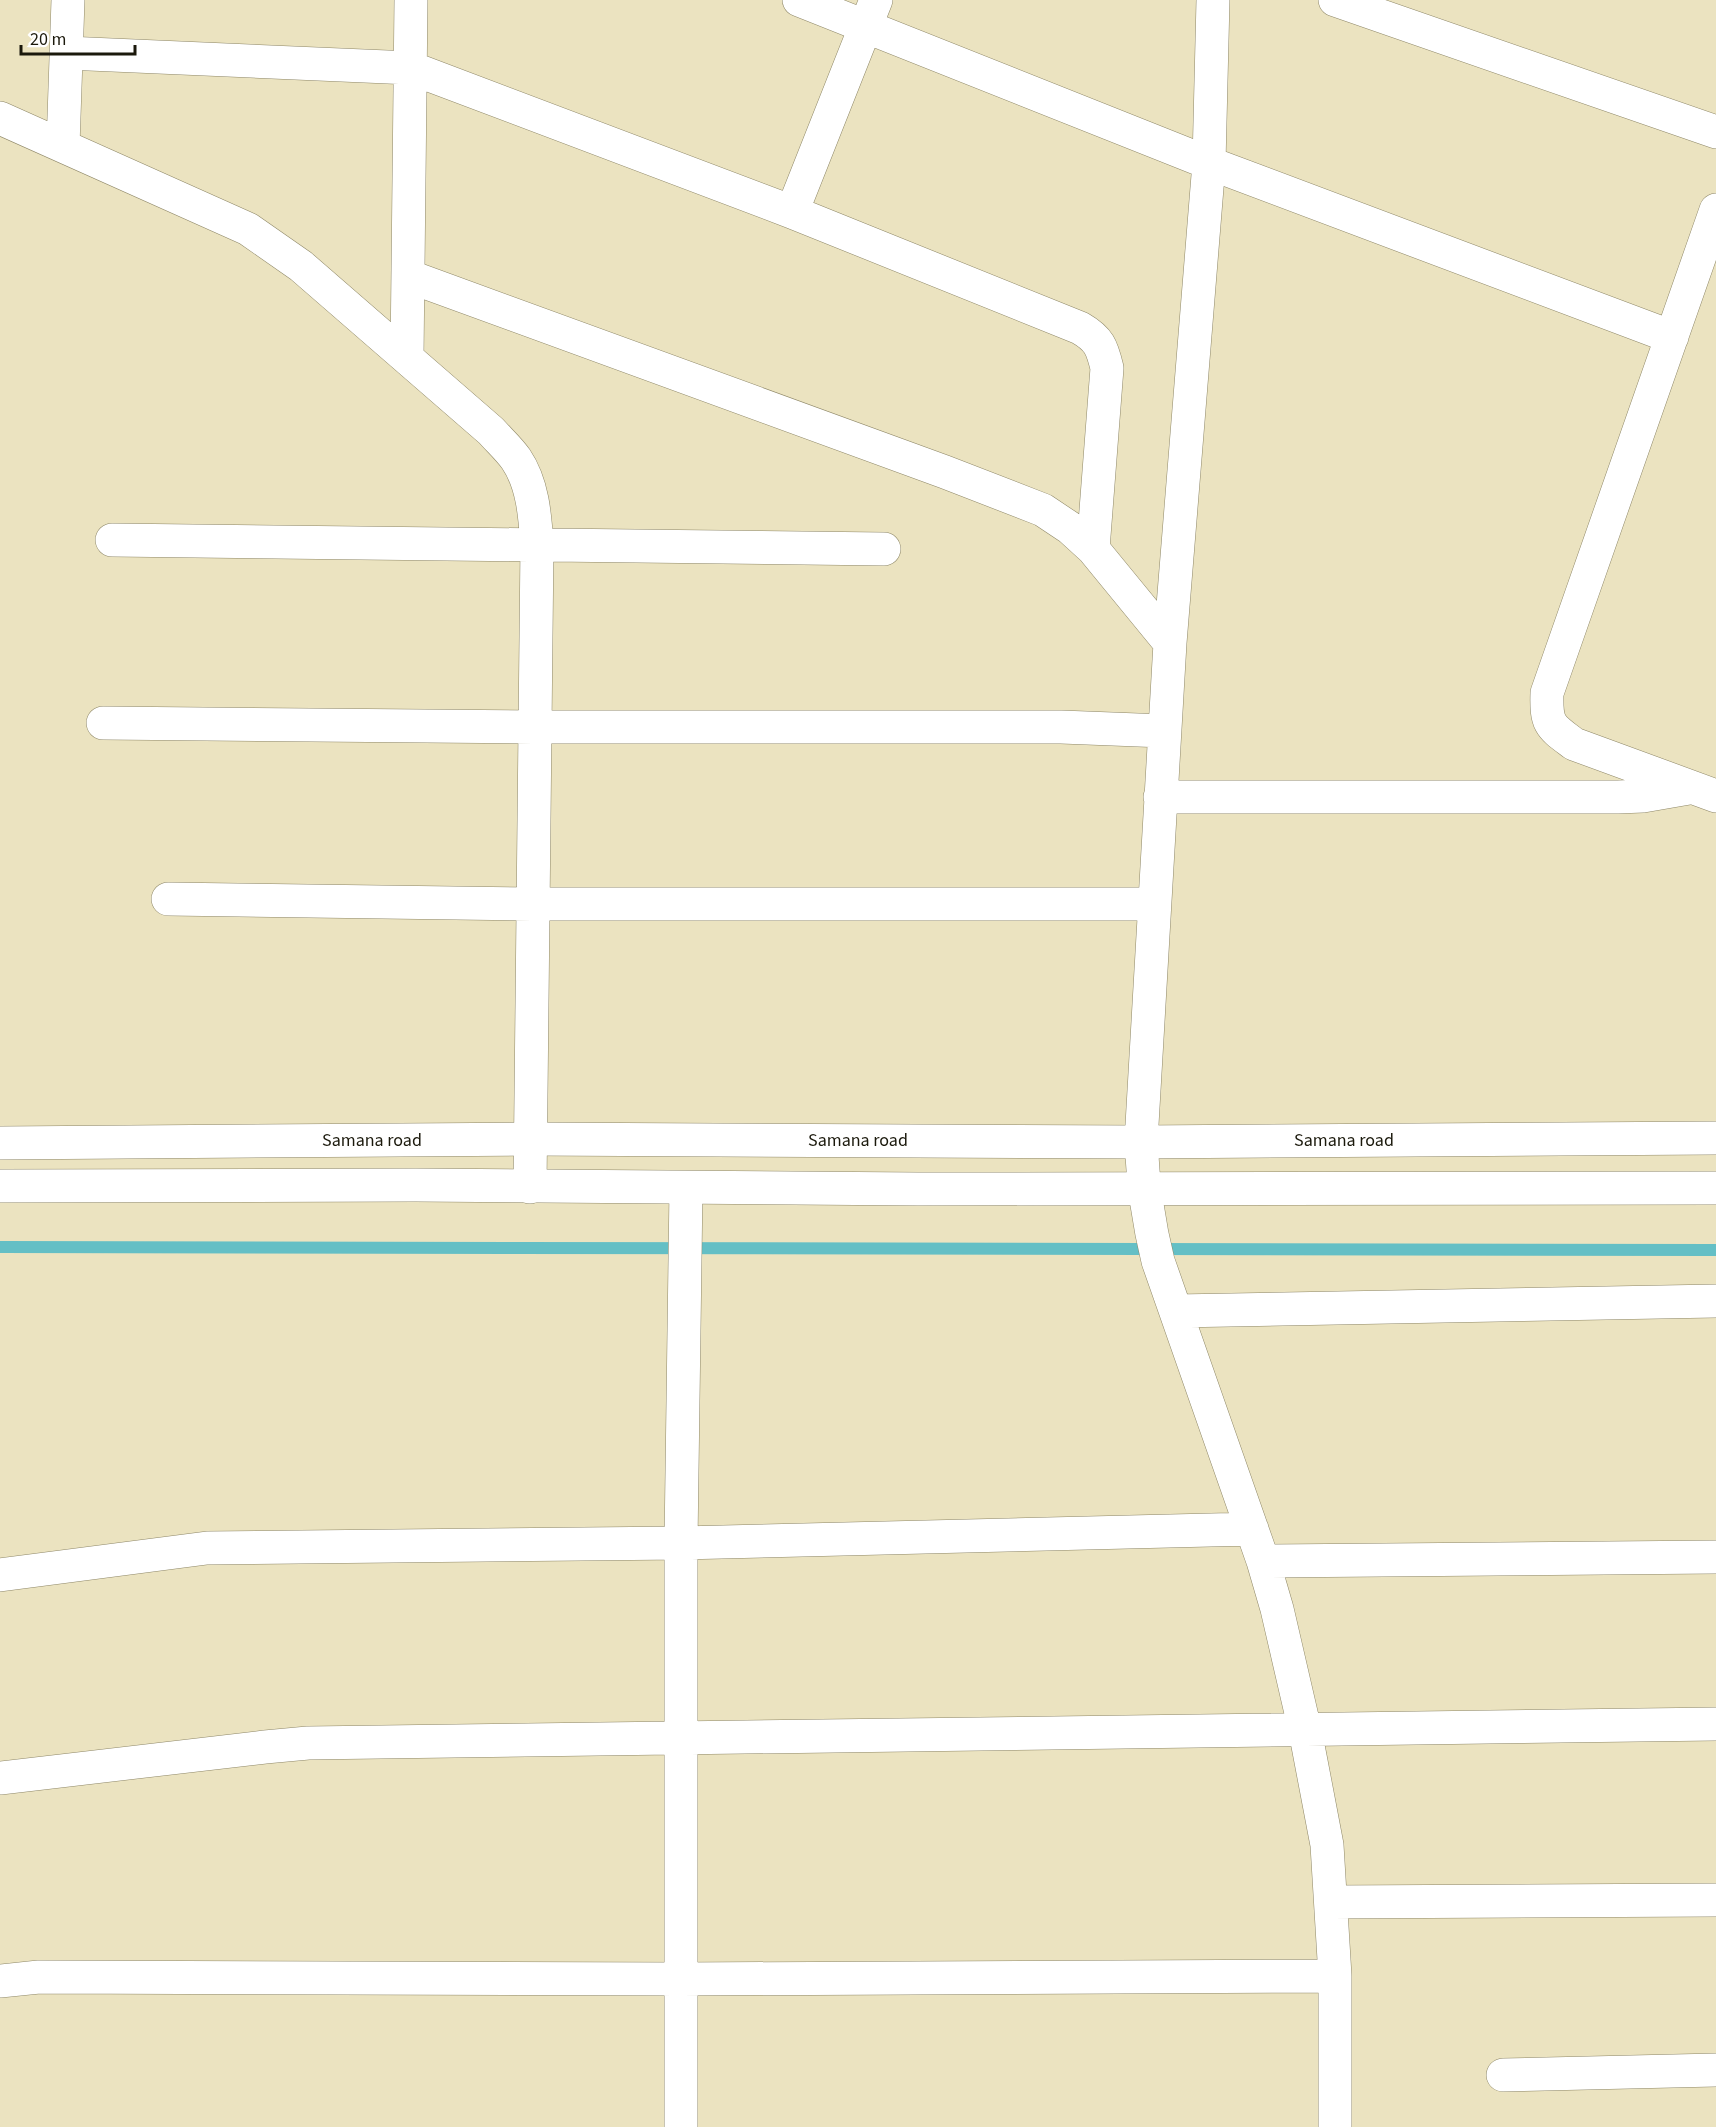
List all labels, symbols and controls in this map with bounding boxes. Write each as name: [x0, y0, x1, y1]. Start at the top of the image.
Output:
scale bar: [21, 18, 135, 56]
text: 20 m: [30, 27, 66, 52]
street label: Samana road: [322, 1128, 422, 1153]
street label: Samana road: [808, 1128, 908, 1153]
street label: Samana road: [1294, 1128, 1394, 1153]

